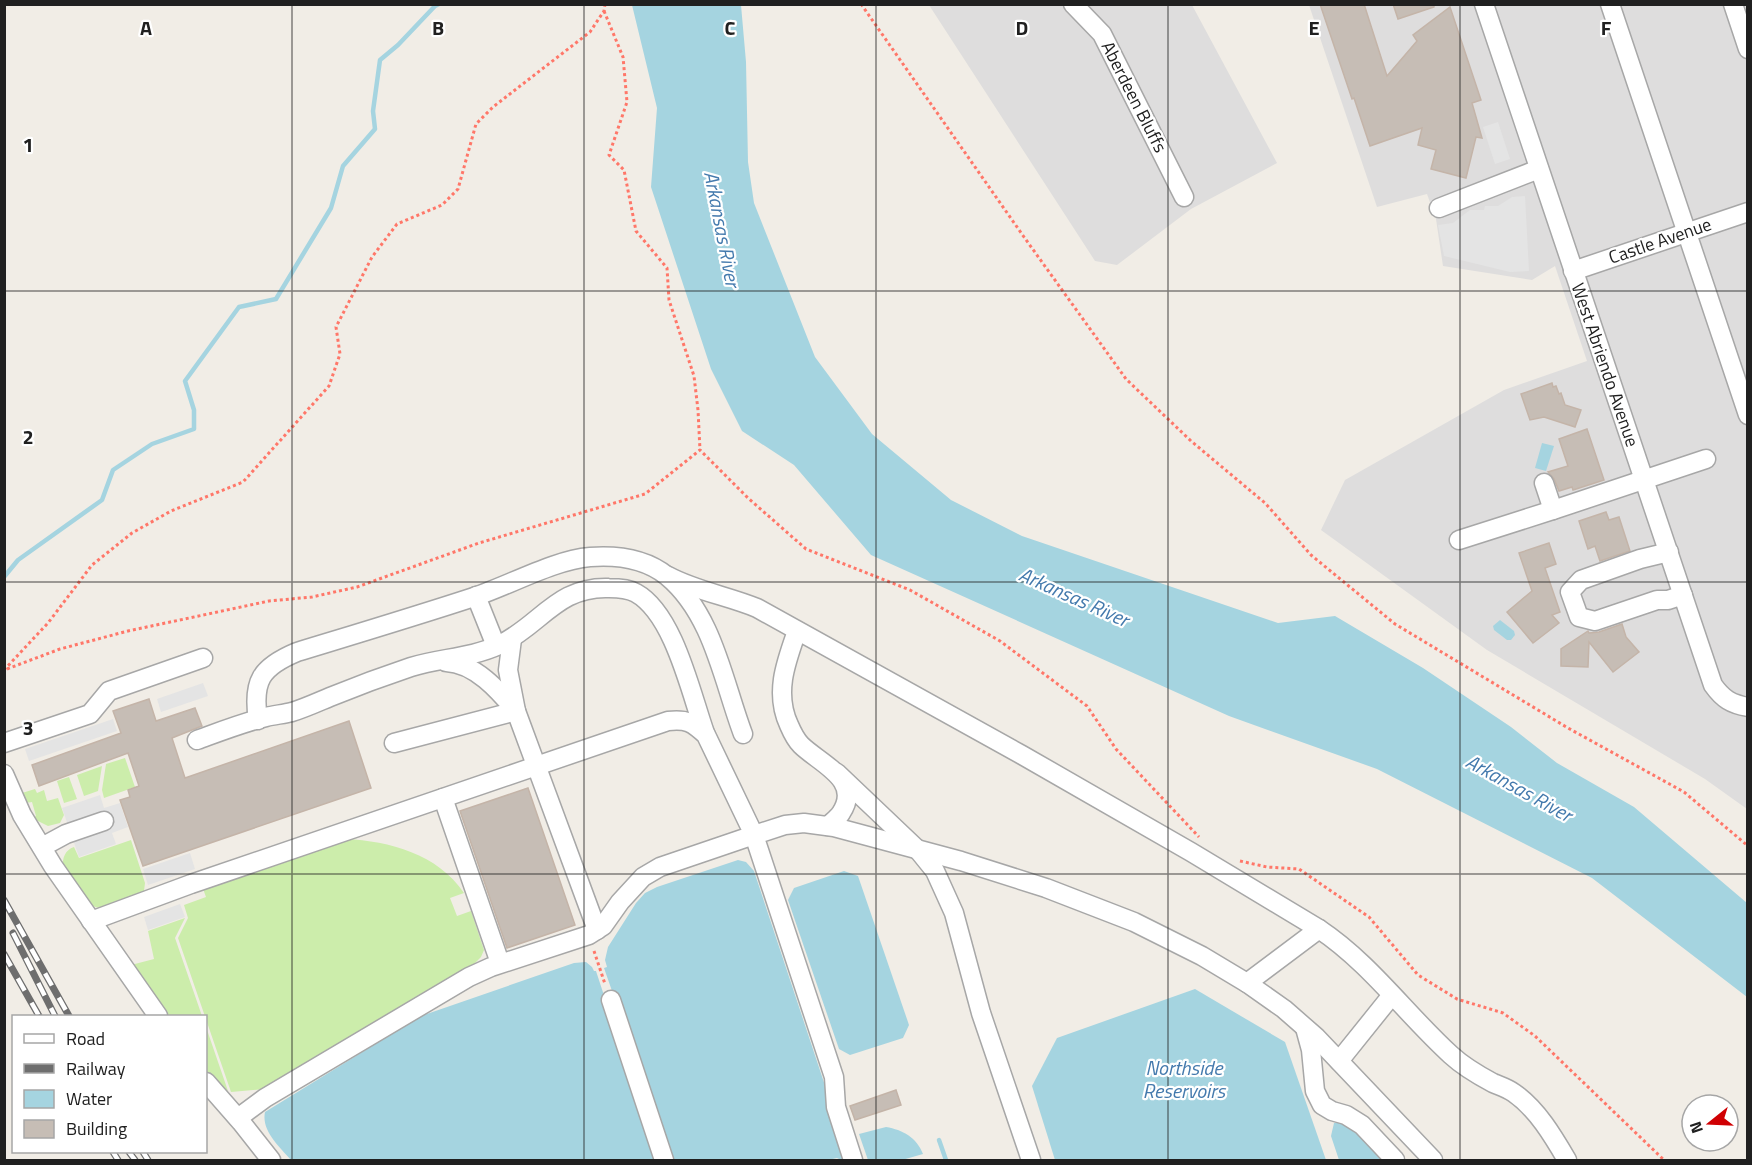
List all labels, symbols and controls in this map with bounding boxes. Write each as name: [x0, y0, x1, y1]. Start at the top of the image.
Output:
text: A: [140, 12, 152, 43]
text: B: [432, 12, 444, 43]
text: C: [725, 12, 736, 43]
text: D: [1016, 12, 1028, 43]
text: E: [1308, 12, 1320, 43]
text: F: [1601, 12, 1612, 43]
street label: Aberdeen Bluffs: [1095, 36, 1174, 157]
text: 1: [22, 129, 34, 160]
water label: Arkansas River: [696, 168, 749, 292]
street label: Castle Avenue: [1605, 210, 1715, 271]
street label: West Abriendo Avenue: [1565, 279, 1646, 450]
text: 2: [22, 421, 34, 452]
water label: Arkansas River: [1014, 559, 1137, 636]
text: 3: [22, 712, 34, 743]
water label: Arkansas River: [1460, 746, 1580, 831]
legend: [12, 1015, 207, 1153]
text: Road: [66, 1025, 105, 1052]
water label: Northside Reservoirs: [1143, 1052, 1227, 1106]
text: Railway: [66, 1055, 126, 1082]
text: Water: [66, 1085, 112, 1112]
north arrow: [1680, 1093, 1740, 1153]
text: Building: [66, 1115, 127, 1142]
text: N: [1683, 1119, 1709, 1137]

